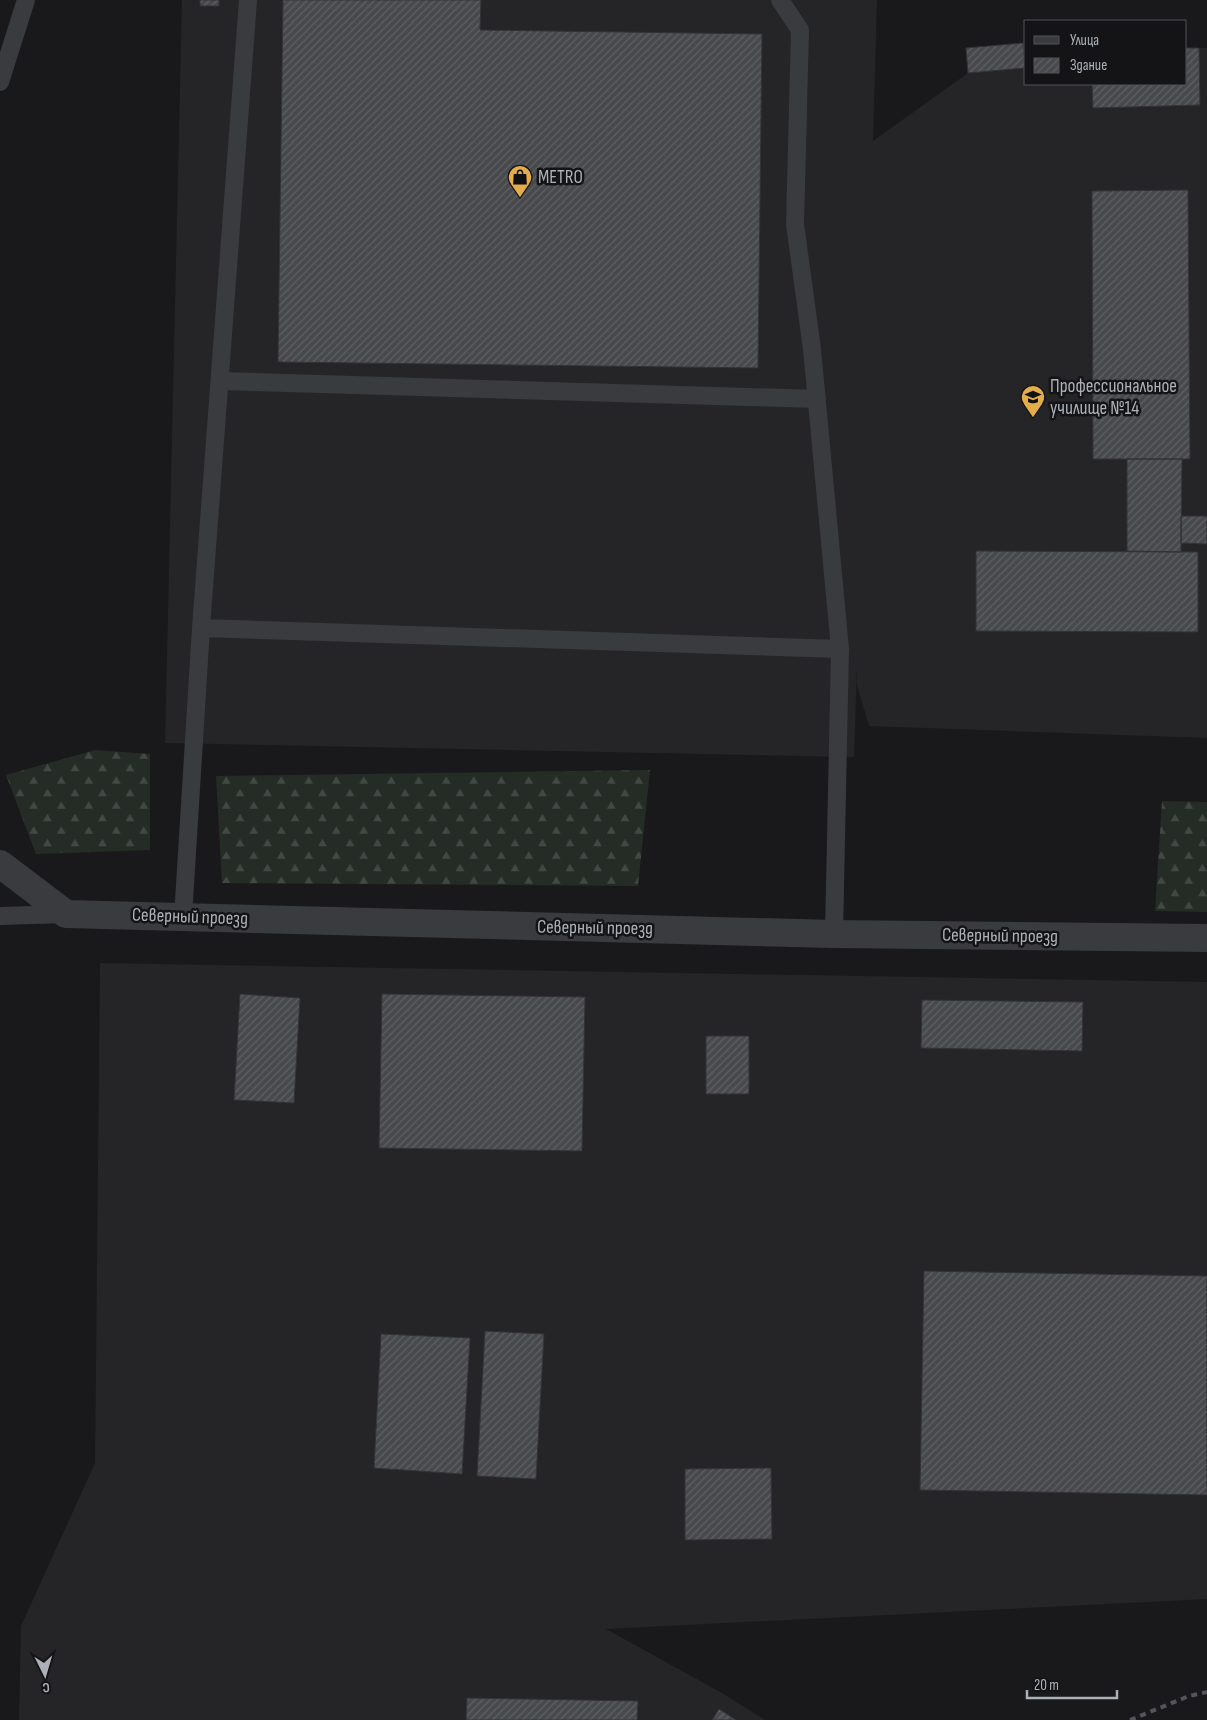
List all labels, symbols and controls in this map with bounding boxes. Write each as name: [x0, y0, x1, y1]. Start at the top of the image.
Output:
legend: [1024, 20, 1187, 85]
text: Улица: [1070, 31, 1099, 50]
text: Здание: [1070, 56, 1107, 75]
shop icon: METRO: [507, 164, 533, 198]
place label: METRO: [538, 166, 583, 189]
place label: Профессиональное училище №14: [1050, 375, 1177, 420]
school or university icon: Профессиональное училище №14: [1020, 384, 1046, 418]
street label: Северный проезд: [132, 903, 248, 931]
street label: Северный проезд: [537, 915, 653, 941]
street label: Северный проезд: [942, 923, 1058, 949]
north arrow: [20, 1650, 70, 1700]
scale bar: [1027, 1668, 1117, 1700]
text: 20 m: [1034, 1676, 1059, 1695]
text: С: [42, 1679, 50, 1696]

